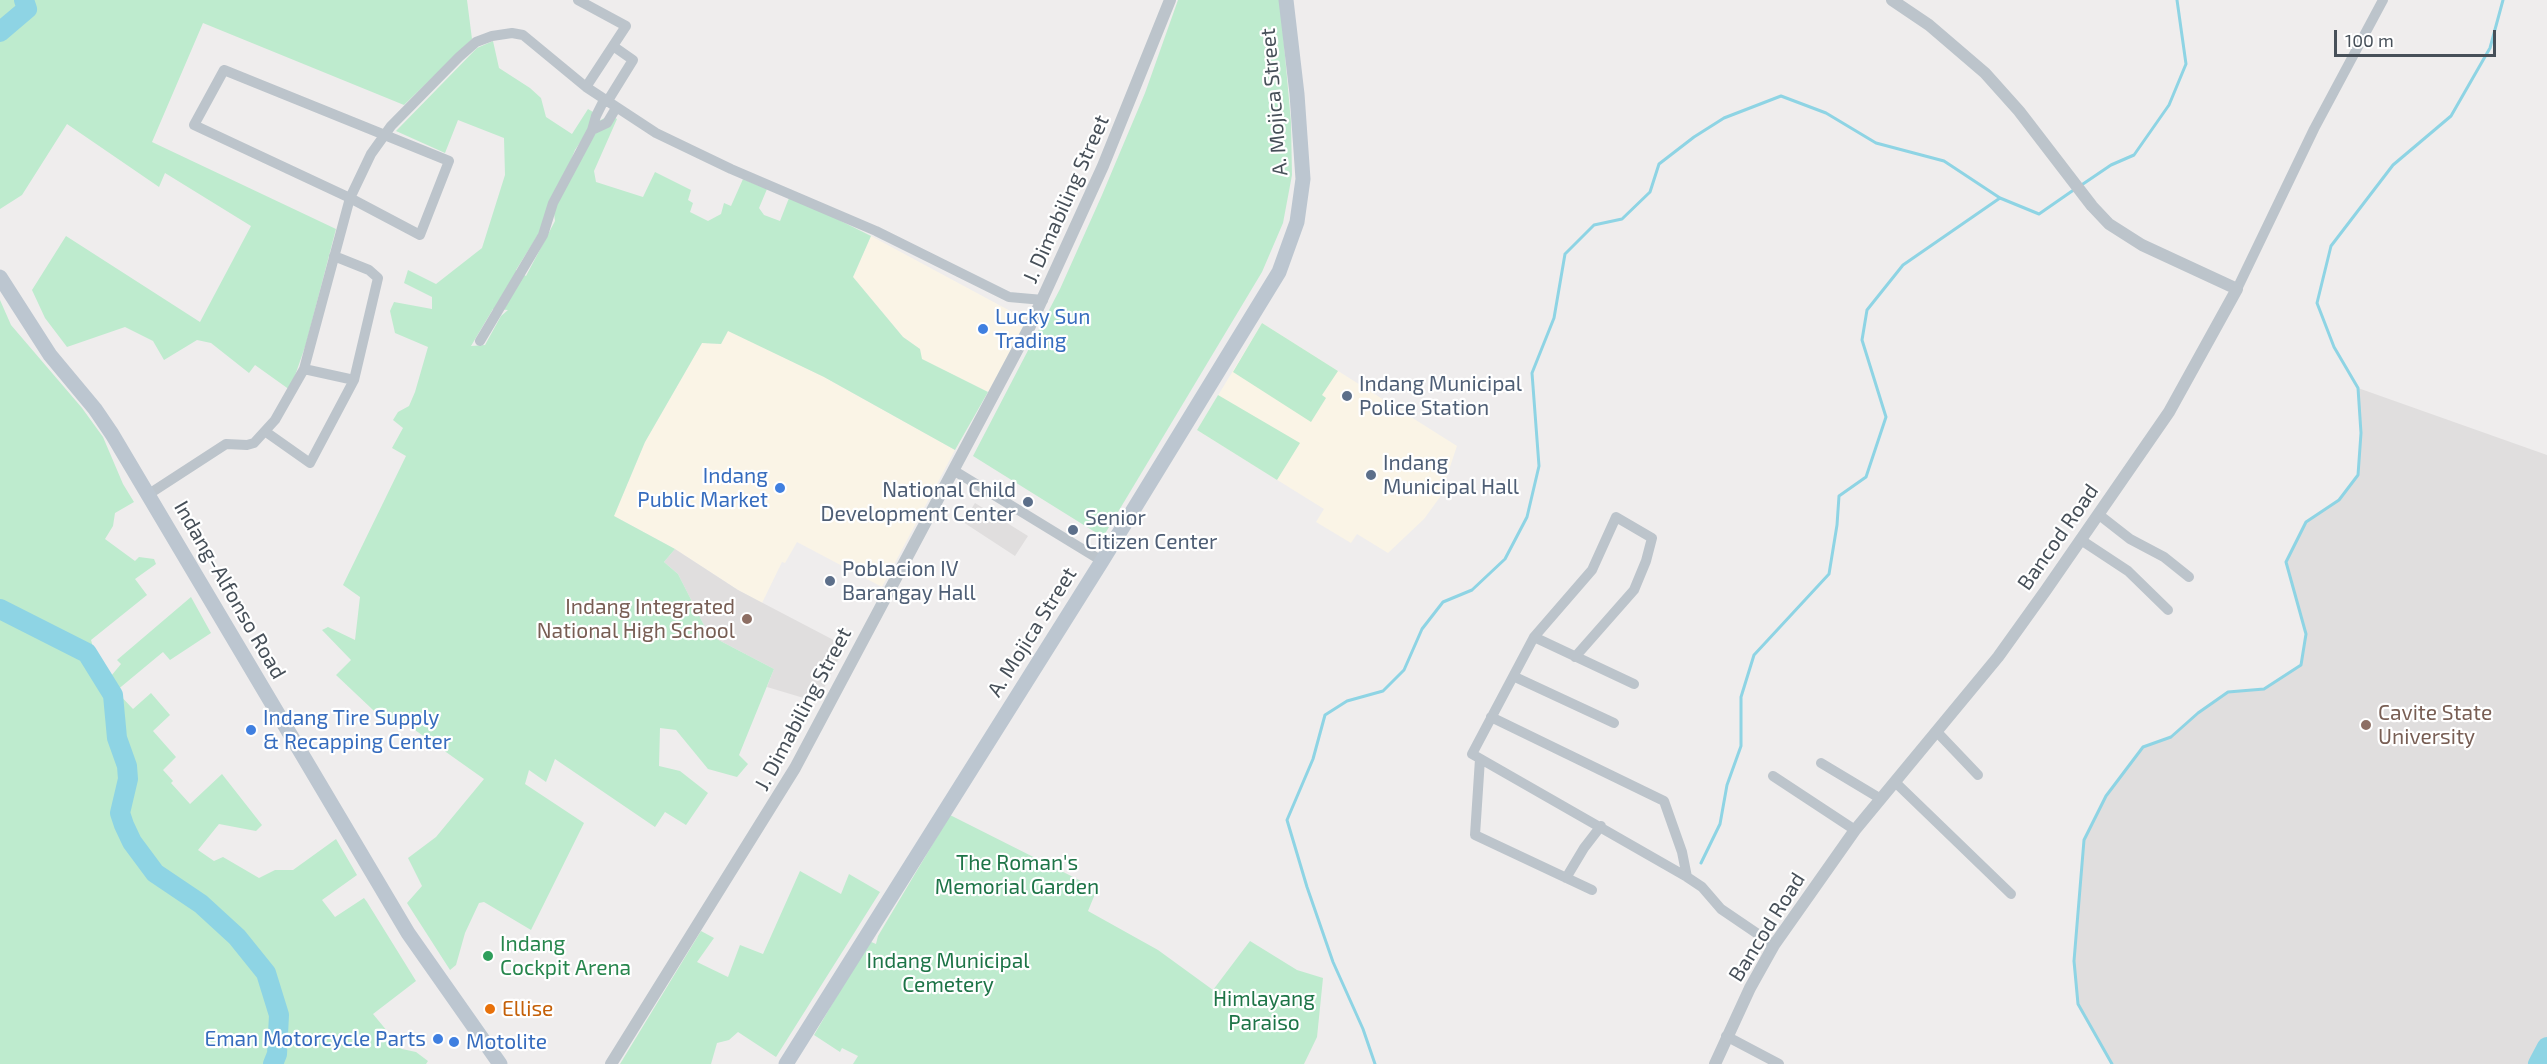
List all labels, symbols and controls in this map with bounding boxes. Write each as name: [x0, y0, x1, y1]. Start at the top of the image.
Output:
scale bar: [2337, 18, 2499, 56]
street label: A. Mojica Street: [1255, 27, 1293, 177]
text: 100 m: [2345, 29, 2394, 51]
street label: J. Dimabiling Street: [1018, 111, 1114, 287]
place label: Lucky Sun Trading: [995, 304, 1090, 354]
marker: Lucky Sun Trading: [976, 322, 990, 336]
place label: Indang Municipal Police Station: [1359, 371, 1522, 421]
marker: Indang Municipal Police Station: [1340, 389, 1354, 403]
place label: Indang Municipal Hall: [1383, 450, 1519, 500]
place label: Indang Public Market: [637, 463, 768, 513]
marker: Indang Municipal Hall: [1364, 468, 1378, 482]
place label: National Child Development Center: [821, 477, 1016, 527]
street label: Bancod Road: [2012, 479, 2104, 595]
marker: Indang Public Market: [773, 481, 787, 495]
marker: National Child Development Center: [1021, 495, 1035, 509]
street label: Indang-Alfonso Road: [169, 496, 291, 684]
place label: Senior Citizen Center: [1085, 505, 1217, 555]
marker: Senior Citizen Center: [1066, 523, 1080, 537]
place label: Poblacion IV Barangay Hall: [842, 556, 976, 606]
street label: A. Mojica Street: [982, 562, 1082, 702]
marker: Poblacion IV Barangay Hall: [823, 574, 837, 588]
place label: Indang Integrated National High School: [537, 594, 735, 644]
marker: Indang Integrated National High School: [740, 612, 754, 626]
street label: J. Dimabiling Street: [749, 623, 857, 795]
place label: Cavite State University: [2378, 700, 2492, 750]
place label: Indang Tire Supply & Recapping Center: [263, 705, 451, 755]
marker: Cavite State University: [2359, 718, 2373, 732]
marker: Indang Tire Supply & Recapping Center: [244, 723, 258, 737]
park label: The Roman's Memorial Garden: [935, 850, 1099, 900]
street label: Bancod Road: [1723, 868, 1811, 986]
place label: Indang Cockpit Arena: [500, 931, 631, 981]
park label: Indang Municipal Cemetery: [866, 948, 1030, 998]
marker: Indang Cockpit Arena: [481, 949, 495, 963]
park label: Himlayang Paraiso: [1213, 986, 1315, 1036]
place label: Ellise: [502, 996, 553, 1022]
marker: Ellise: [483, 1002, 497, 1016]
place label: Eman Motorcycle Parts: [204, 1026, 426, 1052]
place label: Motolite: [466, 1029, 547, 1055]
marker: Eman Motorcycle Parts: [431, 1032, 445, 1046]
marker: Motolite: [447, 1035, 461, 1049]

